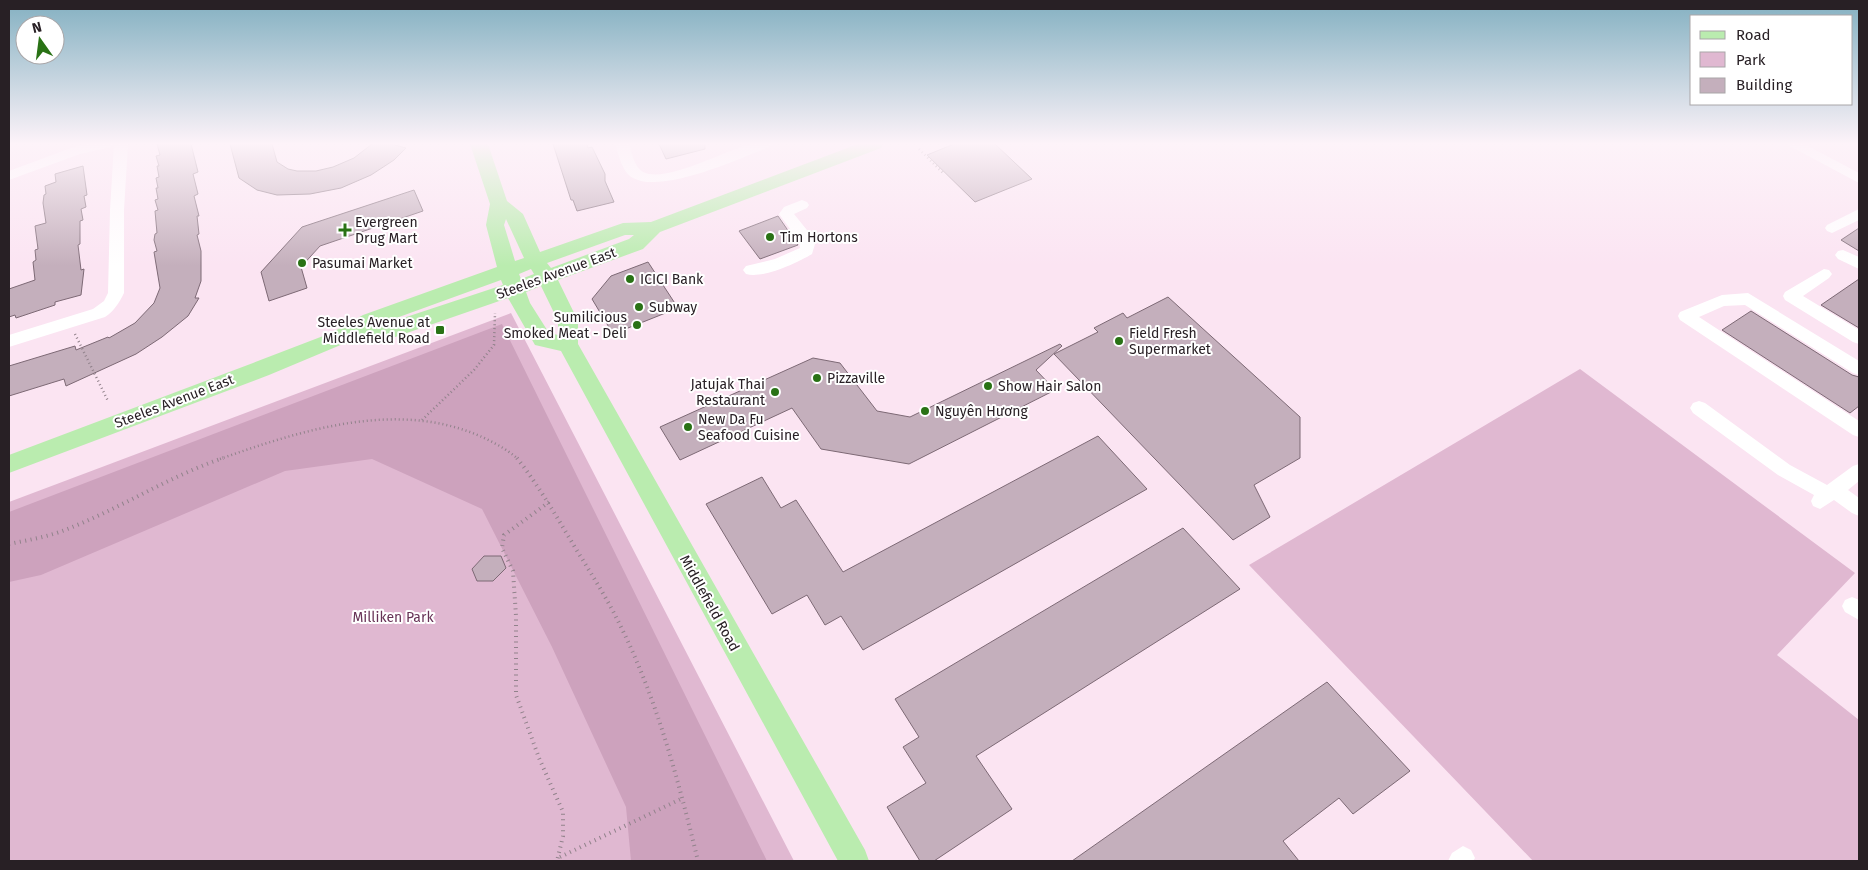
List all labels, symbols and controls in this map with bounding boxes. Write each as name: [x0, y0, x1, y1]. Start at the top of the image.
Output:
north arrow: [15, 15, 65, 65]
legend: [1690, 15, 1853, 105]
text: N: [30, 18, 44, 37]
text: Road: [1736, 26, 1771, 44]
text: Park: [1736, 51, 1766, 69]
text: Building: [1736, 76, 1792, 94]
place label: Evergreen Drug Mart: [355, 214, 418, 247]
marker: Evergreen Drug Mart: [339, 224, 351, 236]
place label: Tim Hortons: [780, 229, 858, 246]
marker: Tim Hortons: [764, 231, 776, 243]
street label: Steeles Avenue East: [494, 244, 619, 303]
place label: Pasumai Market: [312, 255, 413, 272]
marker: Pasumai Market: [296, 257, 308, 269]
place label: ICICI Bank: [640, 271, 704, 288]
marker: ICICI Bank: [624, 273, 636, 285]
place label: Subway: [649, 299, 697, 316]
marker: Subway: [633, 301, 645, 313]
place label: Sumilicious Smoked Meat - Deli: [504, 309, 627, 342]
place label: Steeles Avenue at Middlefield Road: [318, 314, 431, 347]
marker: Sumilicious Smoked Meat - Deli: [631, 319, 643, 331]
marker: Steeles Avenue at Middlefield Road: [434, 324, 446, 336]
place label: Field Fresh Supermarket: [1129, 325, 1212, 358]
marker: Field Fresh Supermarket: [1113, 335, 1125, 347]
place label: Pizzaville: [827, 370, 885, 387]
street label: Steeles Avenue East: [112, 371, 237, 432]
marker: Pizzaville: [811, 372, 823, 384]
place label: Jatujak Thai Restaurant: [690, 376, 766, 409]
place label: Show Hair Salon: [998, 378, 1101, 395]
marker: Show Hair Salon: [982, 380, 994, 392]
marker: Jatujak Thai Restaurant: [769, 386, 781, 398]
place label: Nguyên Hương: [935, 403, 1028, 420]
marker: Nguyên Hương: [919, 405, 931, 417]
place label: New Da Fu Seafood Cuisine: [698, 411, 800, 444]
marker: New Da Fu Seafood Cuisine: [682, 421, 694, 433]
street label: Middlefield Road: [676, 552, 743, 654]
park label: Milliken Park: [352, 609, 434, 626]

